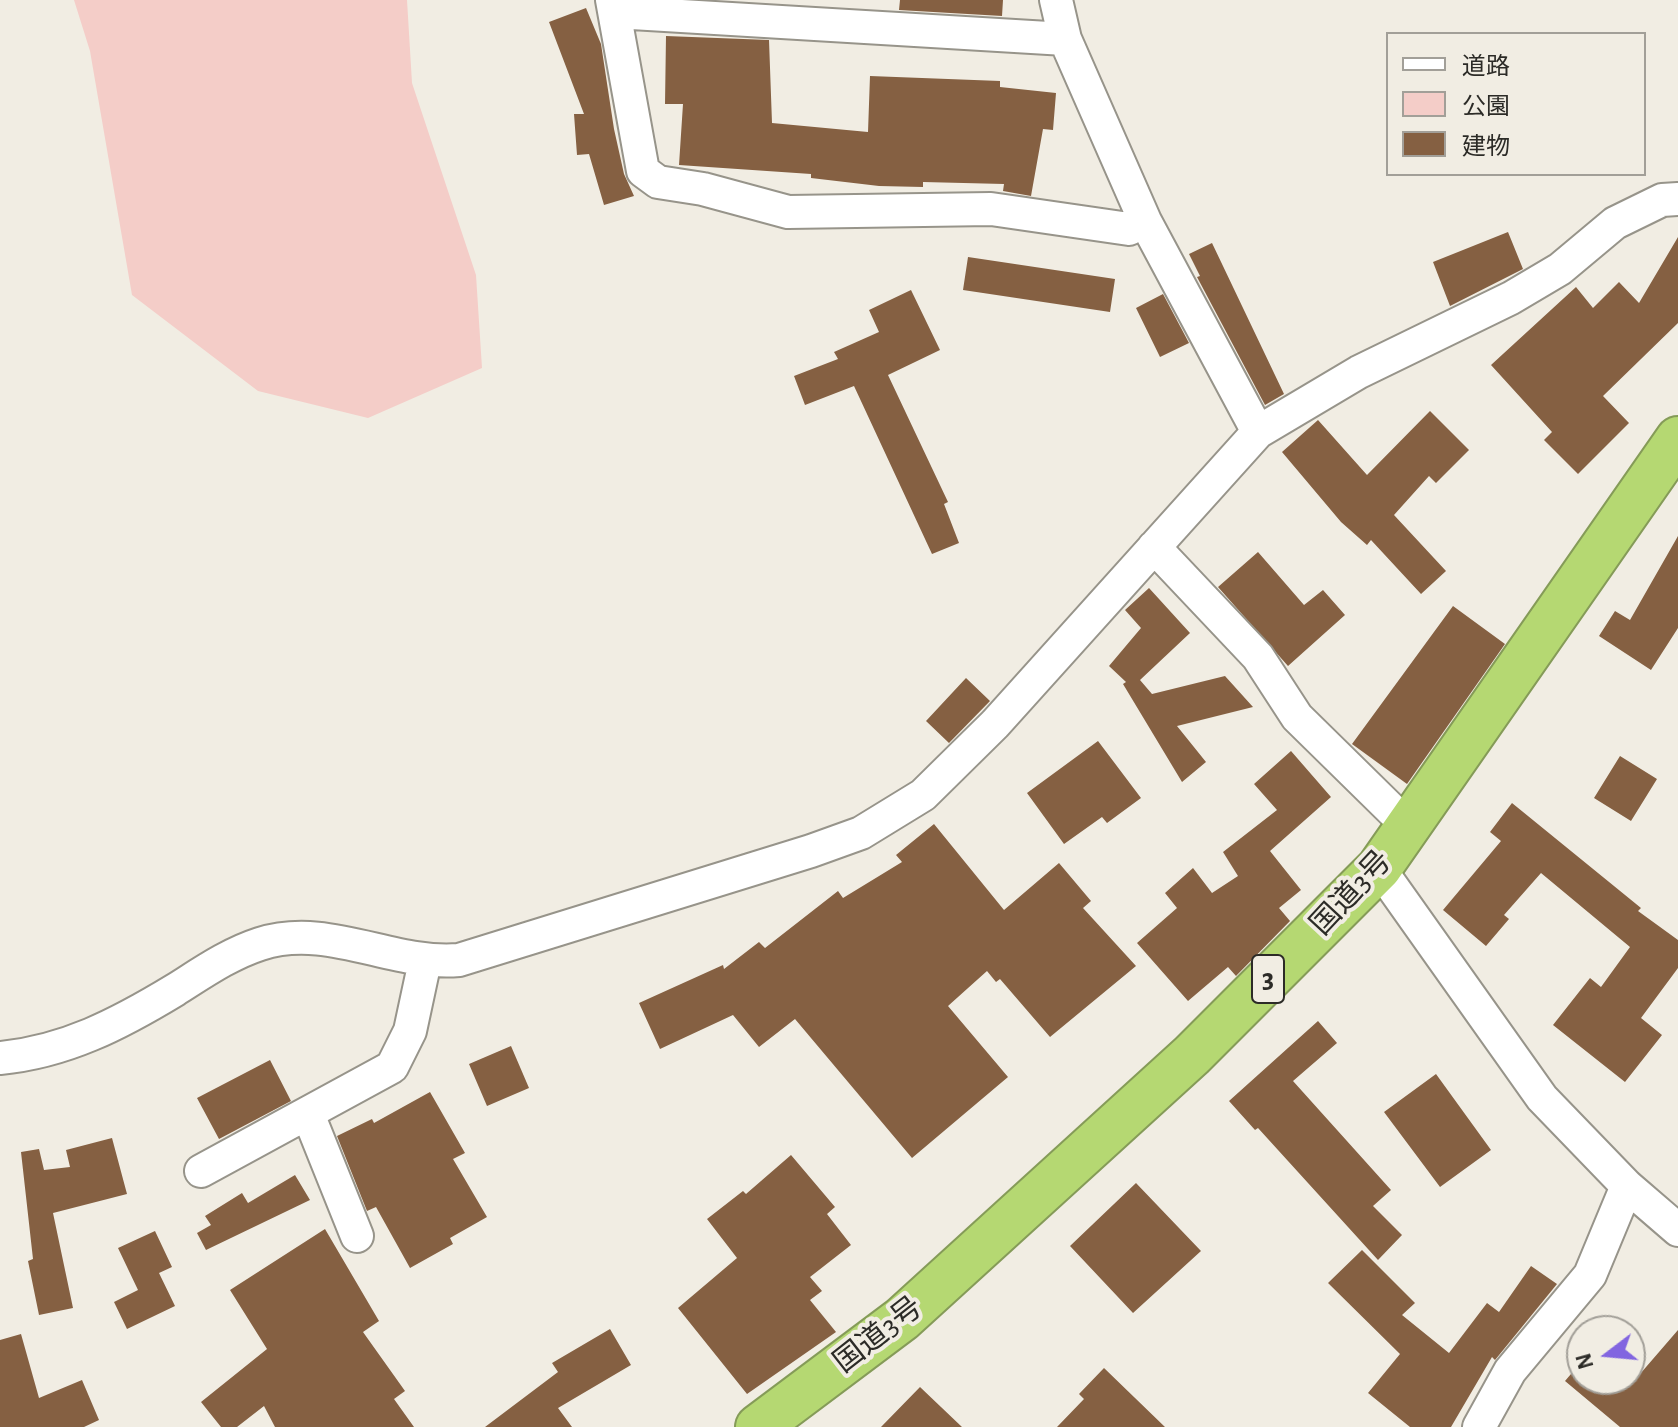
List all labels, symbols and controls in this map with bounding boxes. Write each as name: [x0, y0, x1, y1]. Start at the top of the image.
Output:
legend: [1386, 32, 1646, 176]
text: 道路: [1462, 55, 1510, 79]
text: 公園: [1462, 95, 1510, 119]
text: 建物: [1462, 135, 1510, 159]
street label: 国道3号: [1303, 843, 1399, 943]
road number: 3: [1252, 955, 1284, 1003]
street label: 国道3号: [827, 1289, 929, 1381]
north arrow: [1566, 1315, 1646, 1395]
text: N: [1572, 1351, 1598, 1371]

